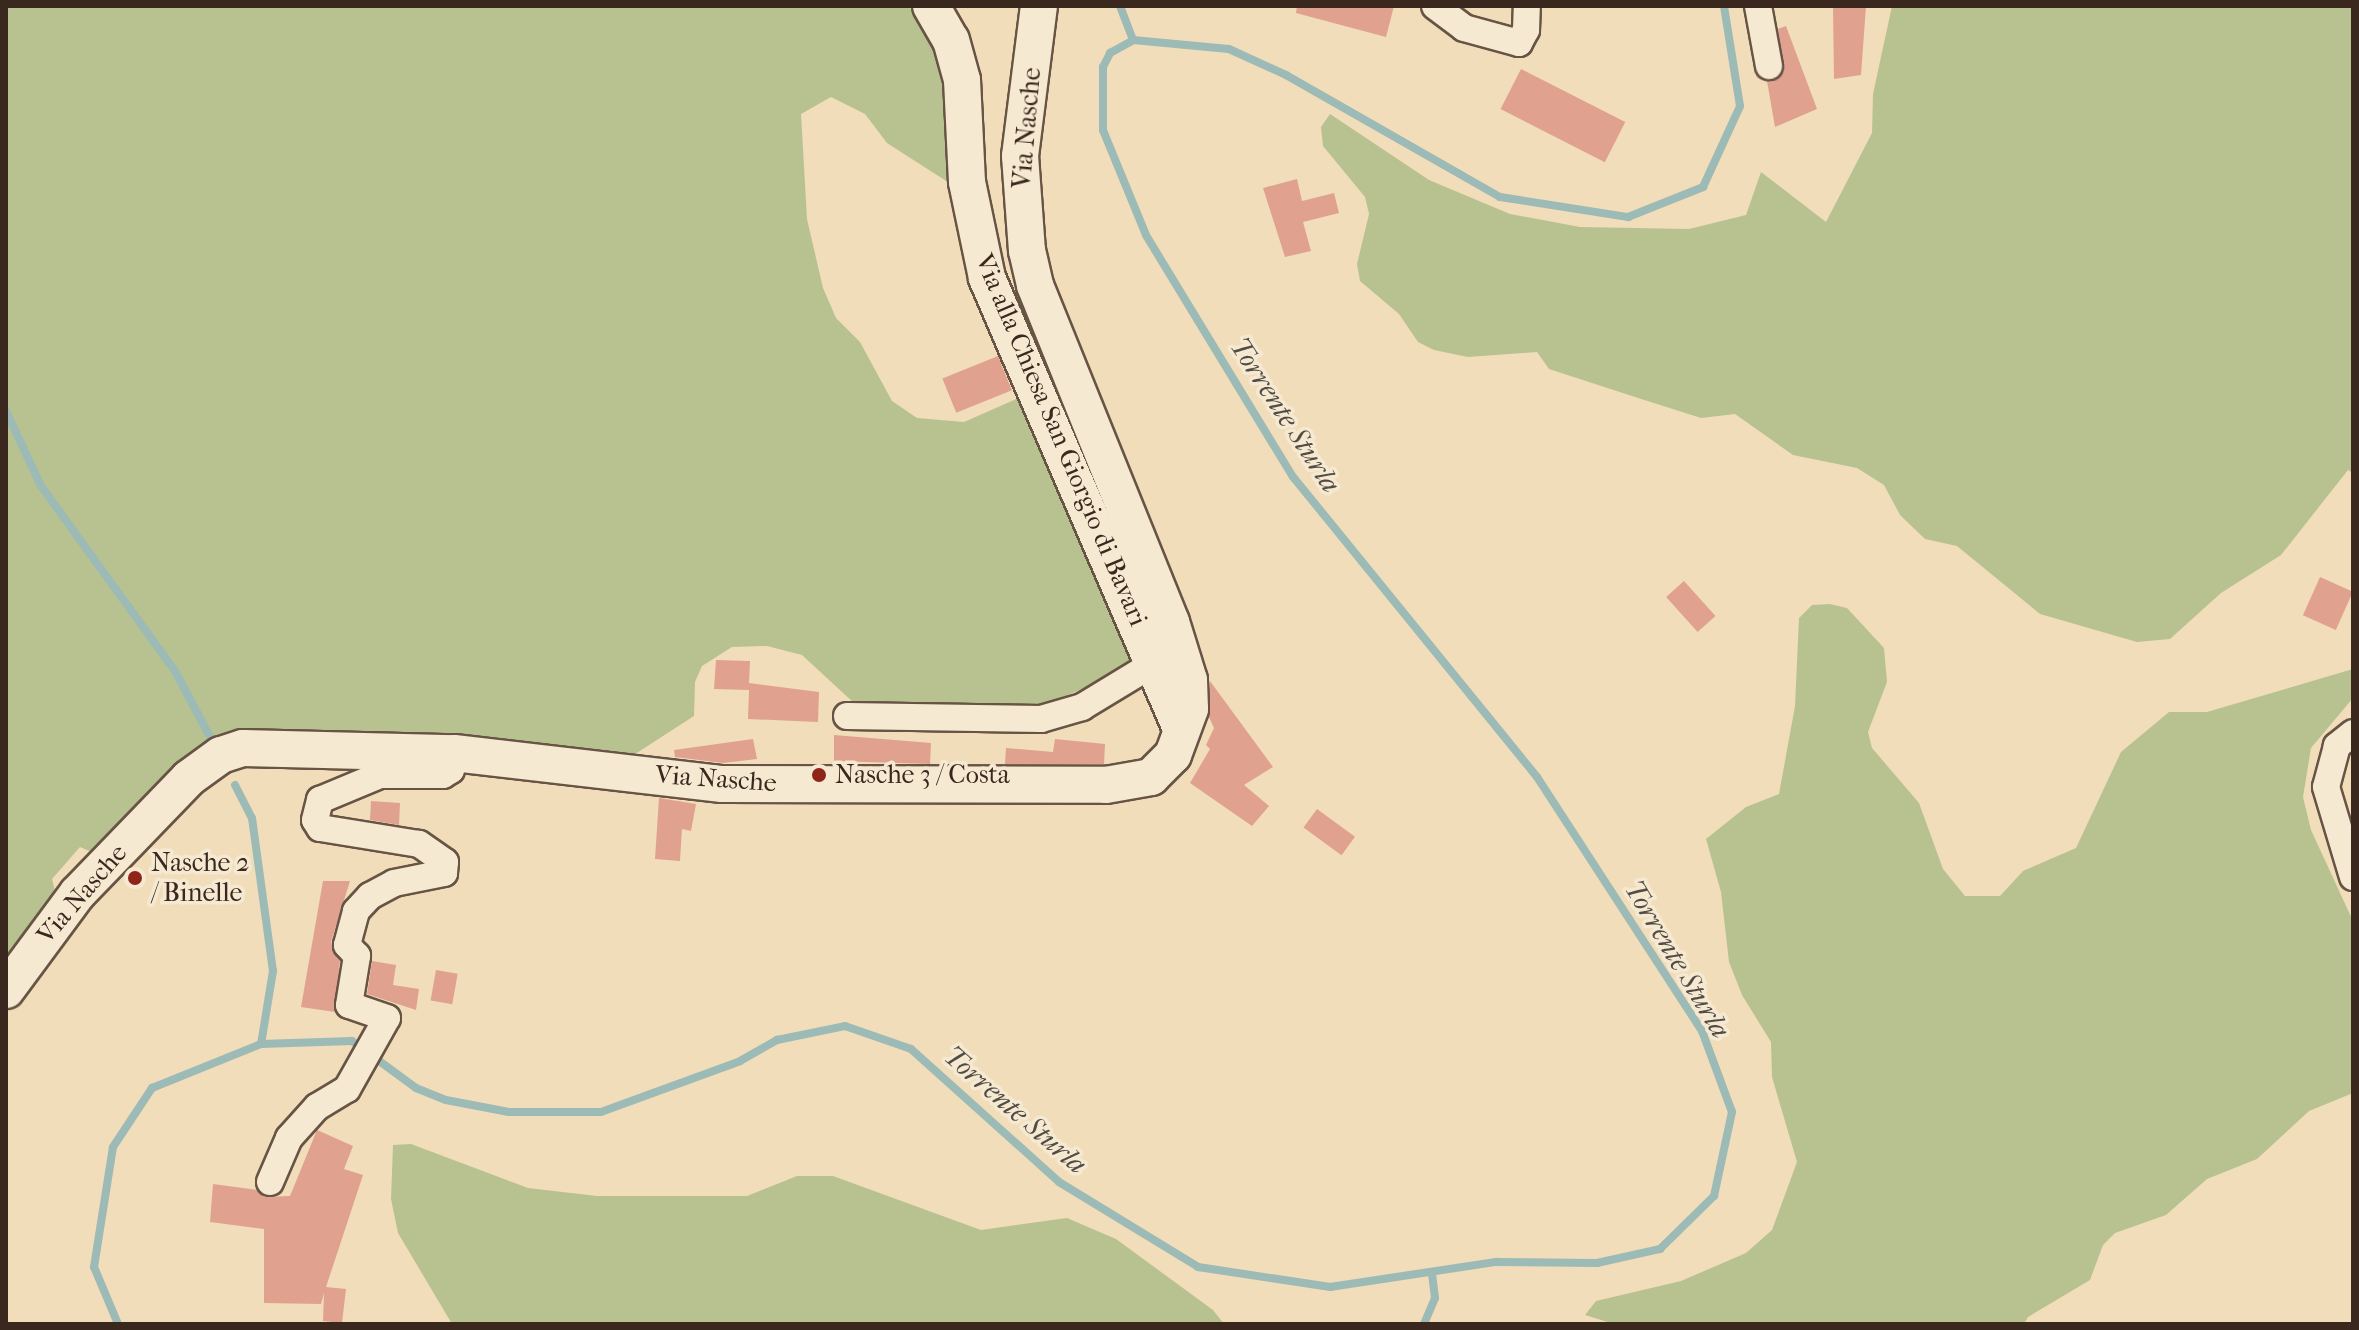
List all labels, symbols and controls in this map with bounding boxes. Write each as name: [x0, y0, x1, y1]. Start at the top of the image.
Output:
street label: Via Nasche: [1006, 66, 1048, 190]
street label: Via alla Chiesa San Giorgio di Bavari: [968, 249, 1154, 631]
water label: Torrente Sturla: [1222, 331, 1348, 499]
street label: Via Nasche: [654, 759, 778, 799]
place label: Nasche 3 / Costa: [835, 759, 1010, 791]
marker: Nasche 3 / Costa: [810, 766, 828, 784]
street label: Via Nasche: [30, 838, 134, 950]
place label: Nasche 2 / Binelle: [151, 847, 249, 908]
marker: Nasche 2 / Binelle: [126, 869, 144, 887]
water label: Torrente Sturla: [1617, 874, 1737, 1044]
water label: Torrente Sturla: [937, 1039, 1093, 1181]

